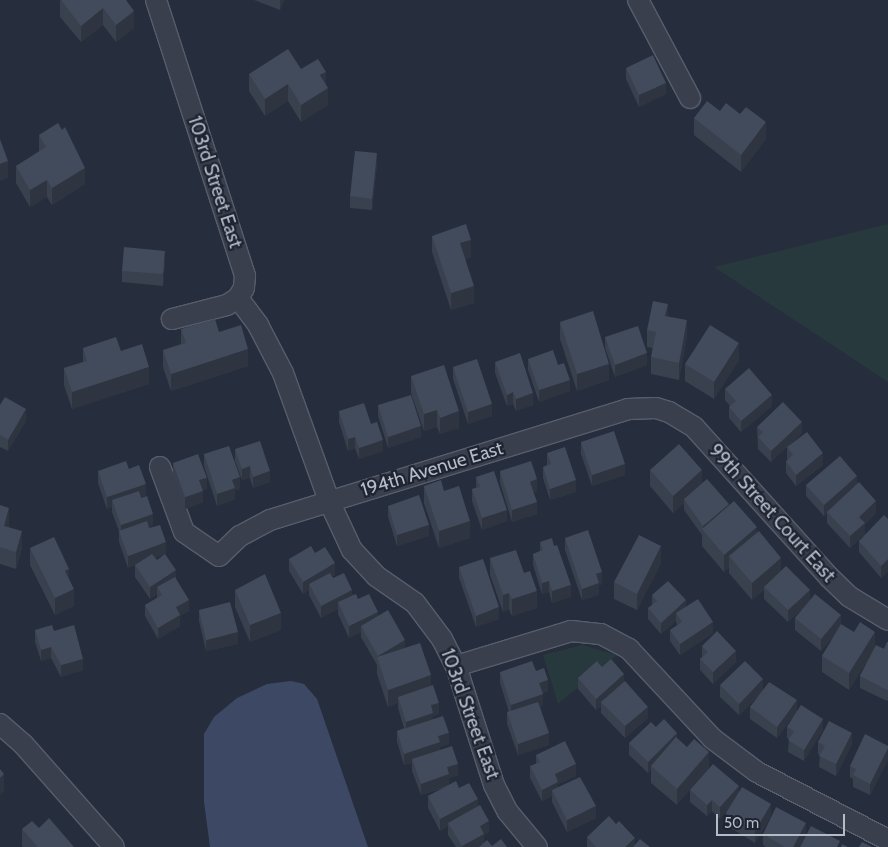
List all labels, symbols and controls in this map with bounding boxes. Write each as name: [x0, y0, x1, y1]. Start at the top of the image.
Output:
street label: 103rd Street East: [183, 113, 247, 251]
street label: 194th Avenue East: [358, 437, 506, 501]
street label: 99th Street Court East: [704, 439, 840, 587]
street label: 103rd Street East: [436, 646, 504, 782]
scale bar: [718, 804, 847, 836]
text: 50 m: [724, 814, 759, 832]

